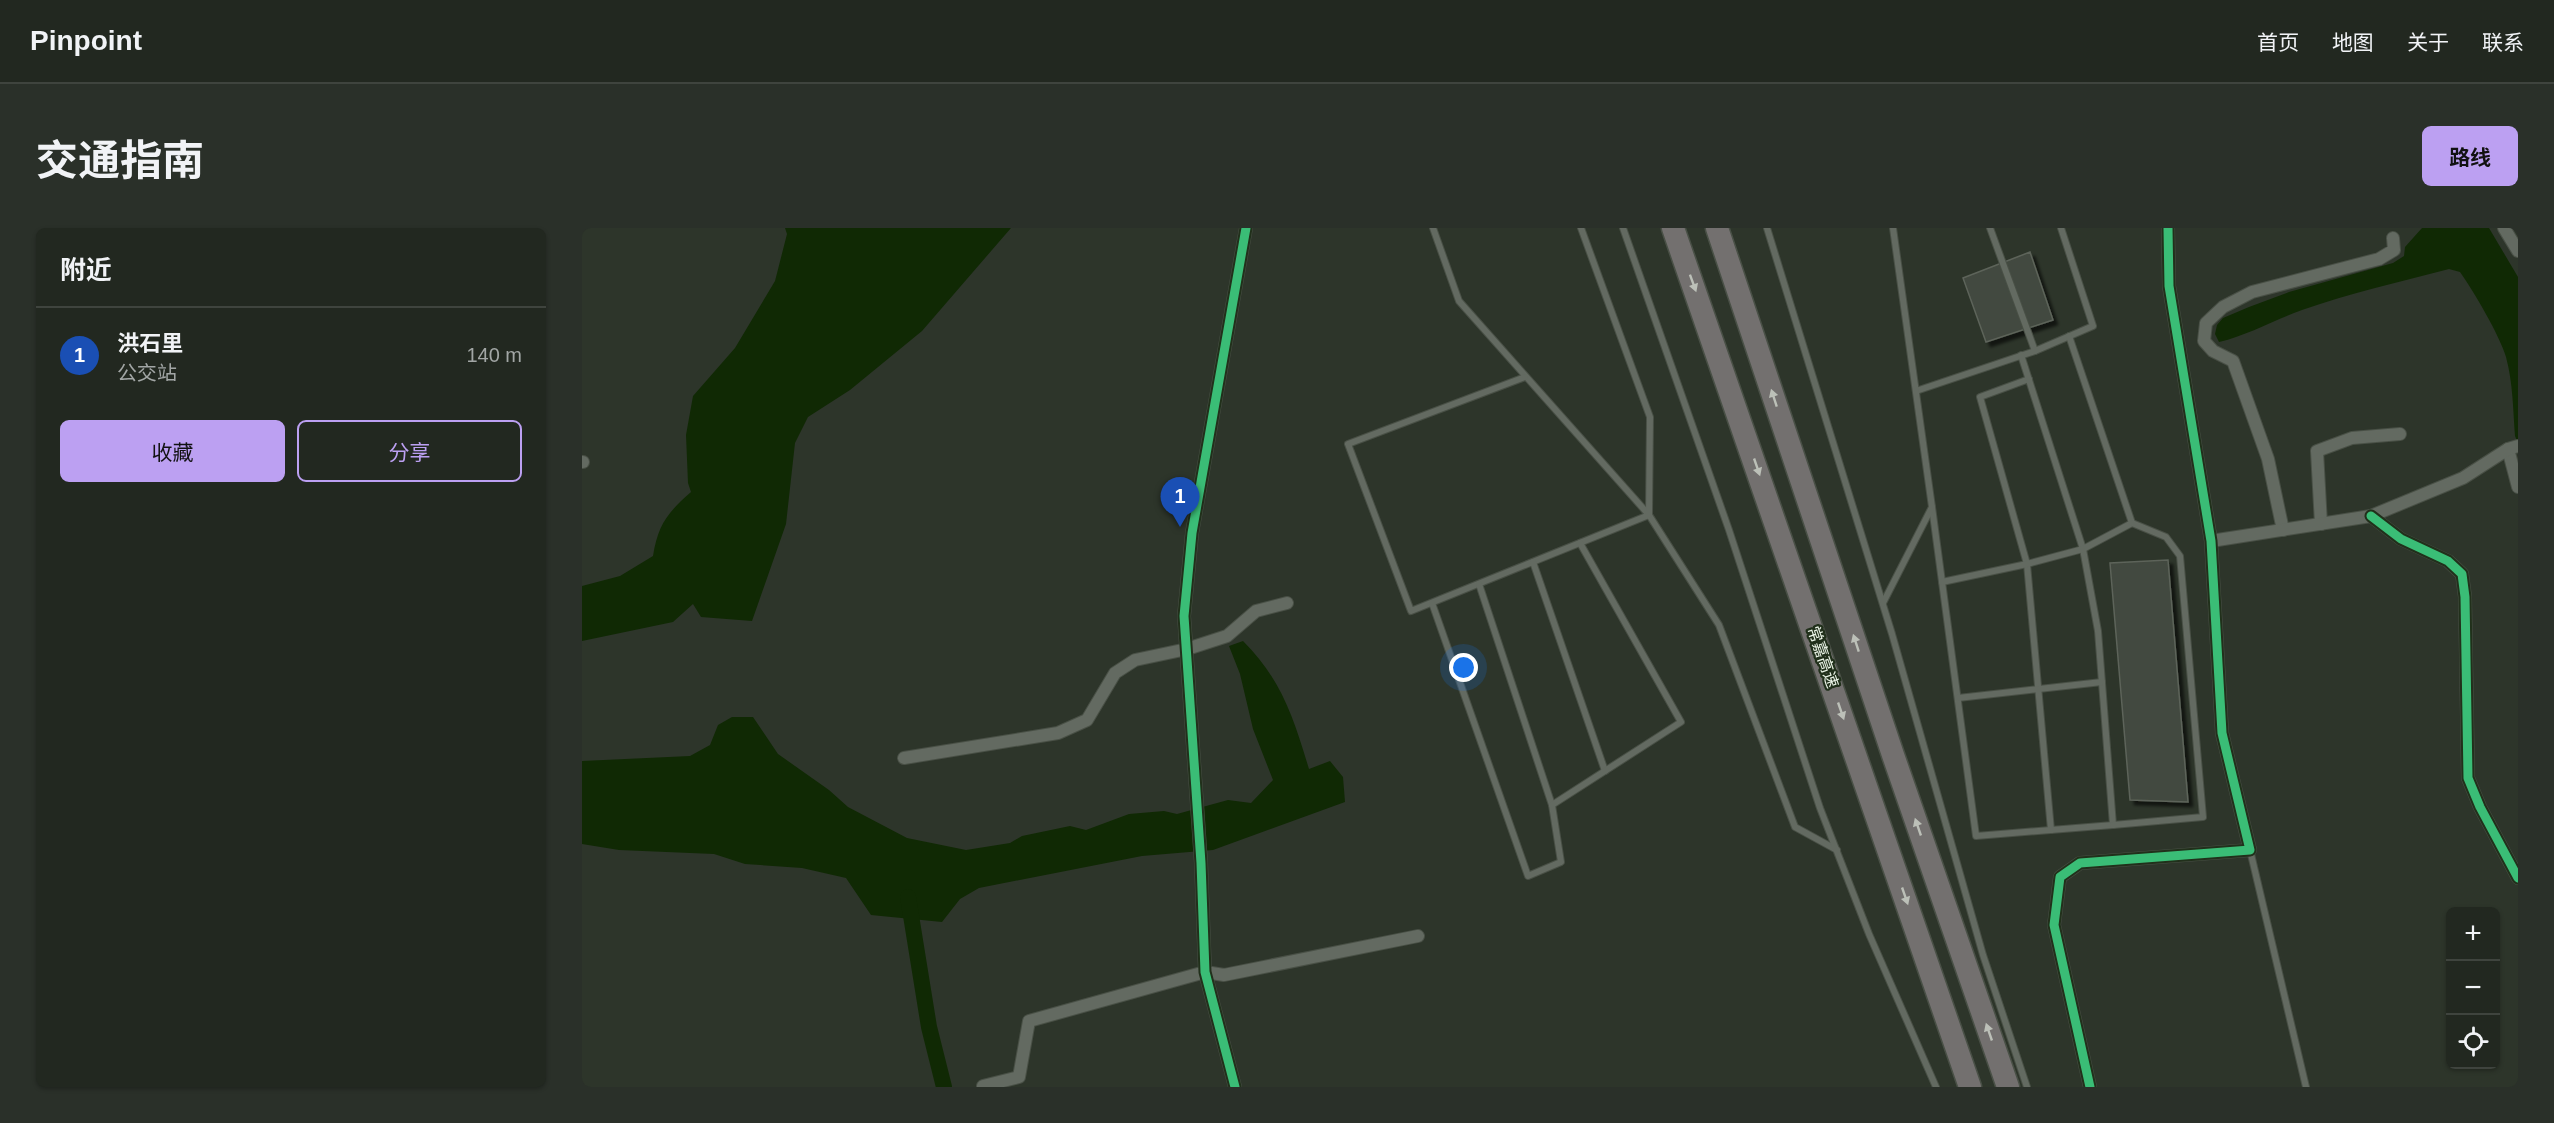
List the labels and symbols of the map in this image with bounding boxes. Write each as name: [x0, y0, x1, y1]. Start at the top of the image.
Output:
one-way arrow: [1688, 274, 1698, 292]
one-way arrow: [1769, 389, 1779, 407]
one-way arrow: [1753, 458, 1763, 476]
pin: 1: [1160, 478, 1200, 527]
street label: 常嘉高速: [1805, 624, 1841, 690]
one-way arrow: [1851, 634, 1860, 652]
your location: [1449, 653, 1478, 682]
one-way arrow: [1837, 702, 1847, 720]
one-way arrow: [1913, 818, 1923, 836]
one-way arrow: [1900, 887, 1910, 905]
one-way arrow: [1983, 1023, 1993, 1041]

